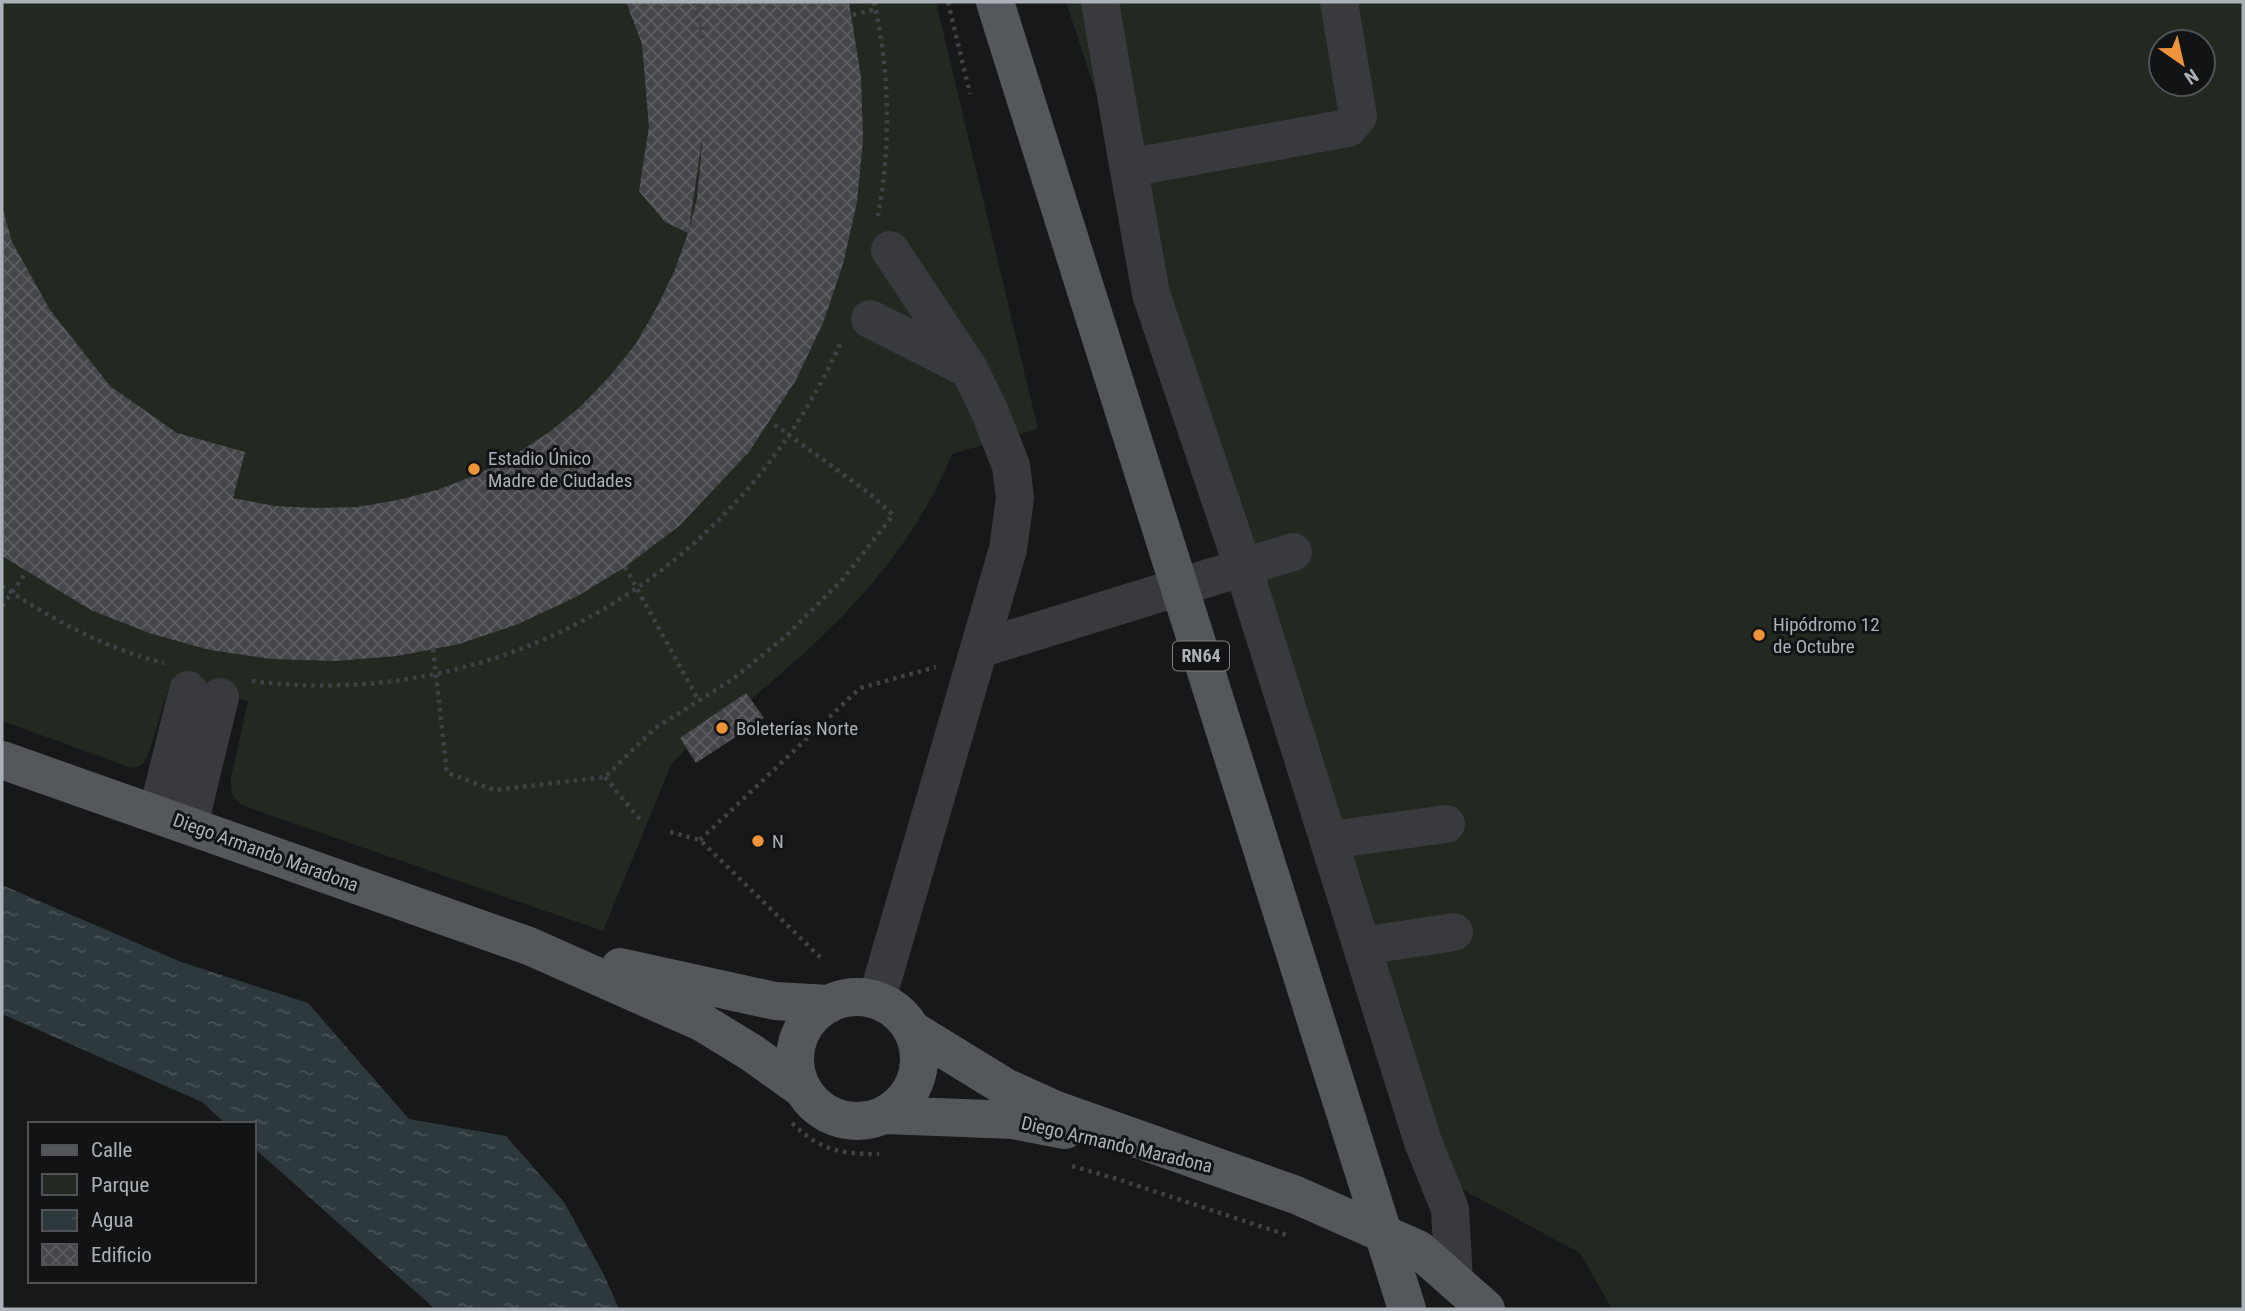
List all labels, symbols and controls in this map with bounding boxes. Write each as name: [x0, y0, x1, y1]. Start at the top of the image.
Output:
north arrow: [2147, 28, 2217, 98]
text: N: [2180, 64, 2202, 89]
place label: Estadio Único Madre de Ciudades: [488, 447, 632, 492]
marker: Estadio Único Madre de Ciudades: [466, 461, 482, 477]
place label: Hipódromo 12 de Octubre: [1773, 613, 1880, 658]
marker: Hipódromo 12 de Octubre: [1751, 627, 1767, 643]
road number: RN64: [1173, 642, 1229, 670]
place label: Boleterías Norte: [736, 717, 858, 740]
marker: Boleterías Norte: [714, 720, 730, 736]
street label: Diego Armando Maradona: [170, 808, 362, 897]
place label: N: [772, 830, 784, 853]
marker: N: [750, 833, 766, 849]
street label: Diego Armando Maradona: [1019, 1111, 1215, 1178]
legend: [28, 1122, 256, 1283]
text: Calle: [91, 1138, 133, 1162]
text: Parque: [91, 1173, 149, 1197]
text: Agua: [91, 1208, 134, 1232]
text: Edificio: [91, 1243, 152, 1267]

